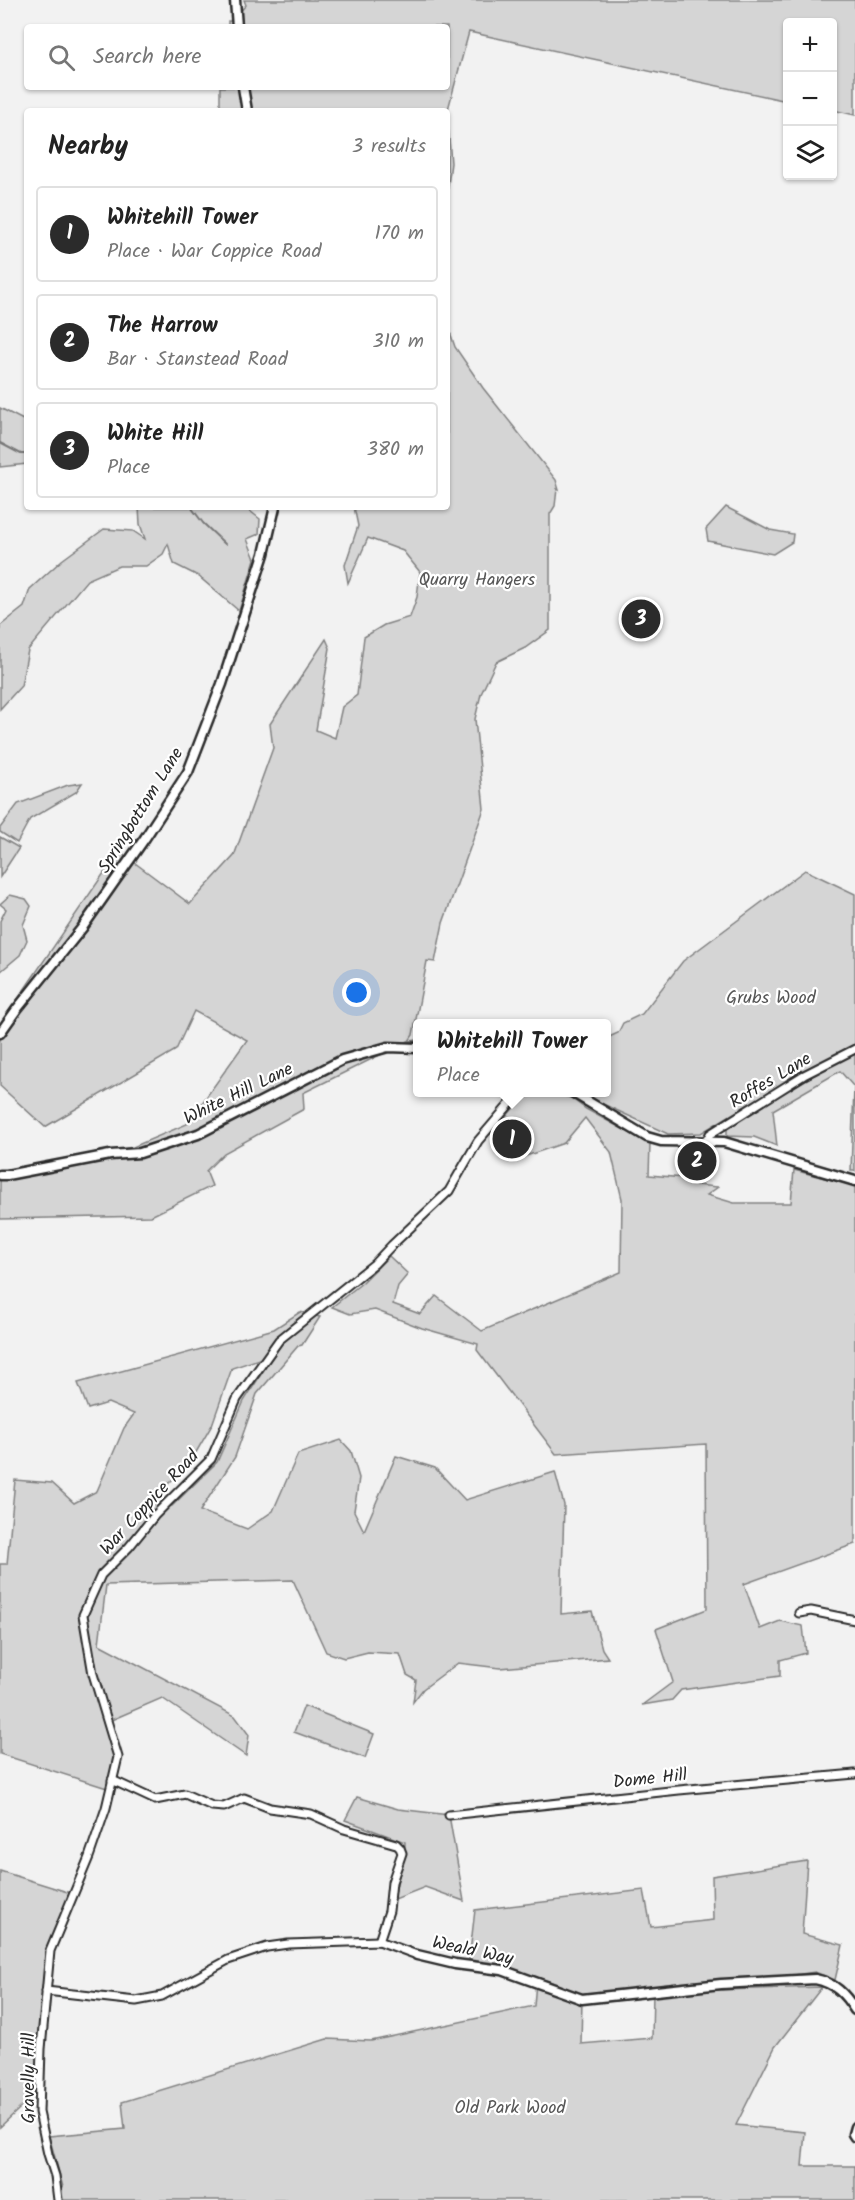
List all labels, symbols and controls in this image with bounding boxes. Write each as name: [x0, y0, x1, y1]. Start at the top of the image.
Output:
map controls: [783, 18, 837, 180]
button: +: [783, 18, 837, 72]
search box: [24, 24, 450, 90]
text: Search here: [93, 40, 201, 75]
icon: search: [45, 41, 78, 74]
button: −: [783, 72, 837, 126]
text: Nearby: [48, 126, 128, 168]
button: layers: [783, 126, 837, 180]
text: 3 results: [352, 131, 426, 163]
text: Whitehill Tower: [107, 201, 258, 236]
text: 1: [66, 218, 73, 250]
text: 170 m: [375, 218, 424, 250]
text: Place · War Coppice Road: [107, 236, 321, 268]
text: The Harrow: [107, 309, 218, 344]
text: 2: [64, 326, 75, 358]
text: 310 m: [372, 326, 424, 358]
text: Bar · Stanstead Road: [107, 344, 288, 376]
text: White Hill: [107, 417, 203, 452]
text: 3: [64, 434, 75, 466]
text: 380 m: [367, 434, 424, 466]
text: Place: [107, 452, 150, 484]
park label: Quarry Hangers: [419, 566, 536, 595]
pin: 3: [622, 596, 660, 642]
street label: Springbottom Lane: [91, 742, 192, 879]
your location: [342, 978, 371, 1007]
park label: Grubs Wood: [726, 984, 817, 1013]
popup: [413, 1019, 611, 1097]
text: Whitehill Tower: [437, 1025, 587, 1060]
street label: Roffes Lane: [724, 1045, 817, 1117]
street label: White Hill Lane: [179, 1055, 298, 1133]
text: Place: [437, 1060, 480, 1092]
pin: 1: [492, 1116, 532, 1162]
pin: 2: [678, 1138, 716, 1184]
street label: War Coppice Road: [93, 1443, 208, 1562]
street label: Dome Hill: [612, 1761, 689, 1798]
street label: Weald Way: [429, 1929, 516, 1974]
street label: Gravelly Hill: [15, 2032, 44, 2123]
park label: Old Park Wood: [455, 2094, 566, 2123]

